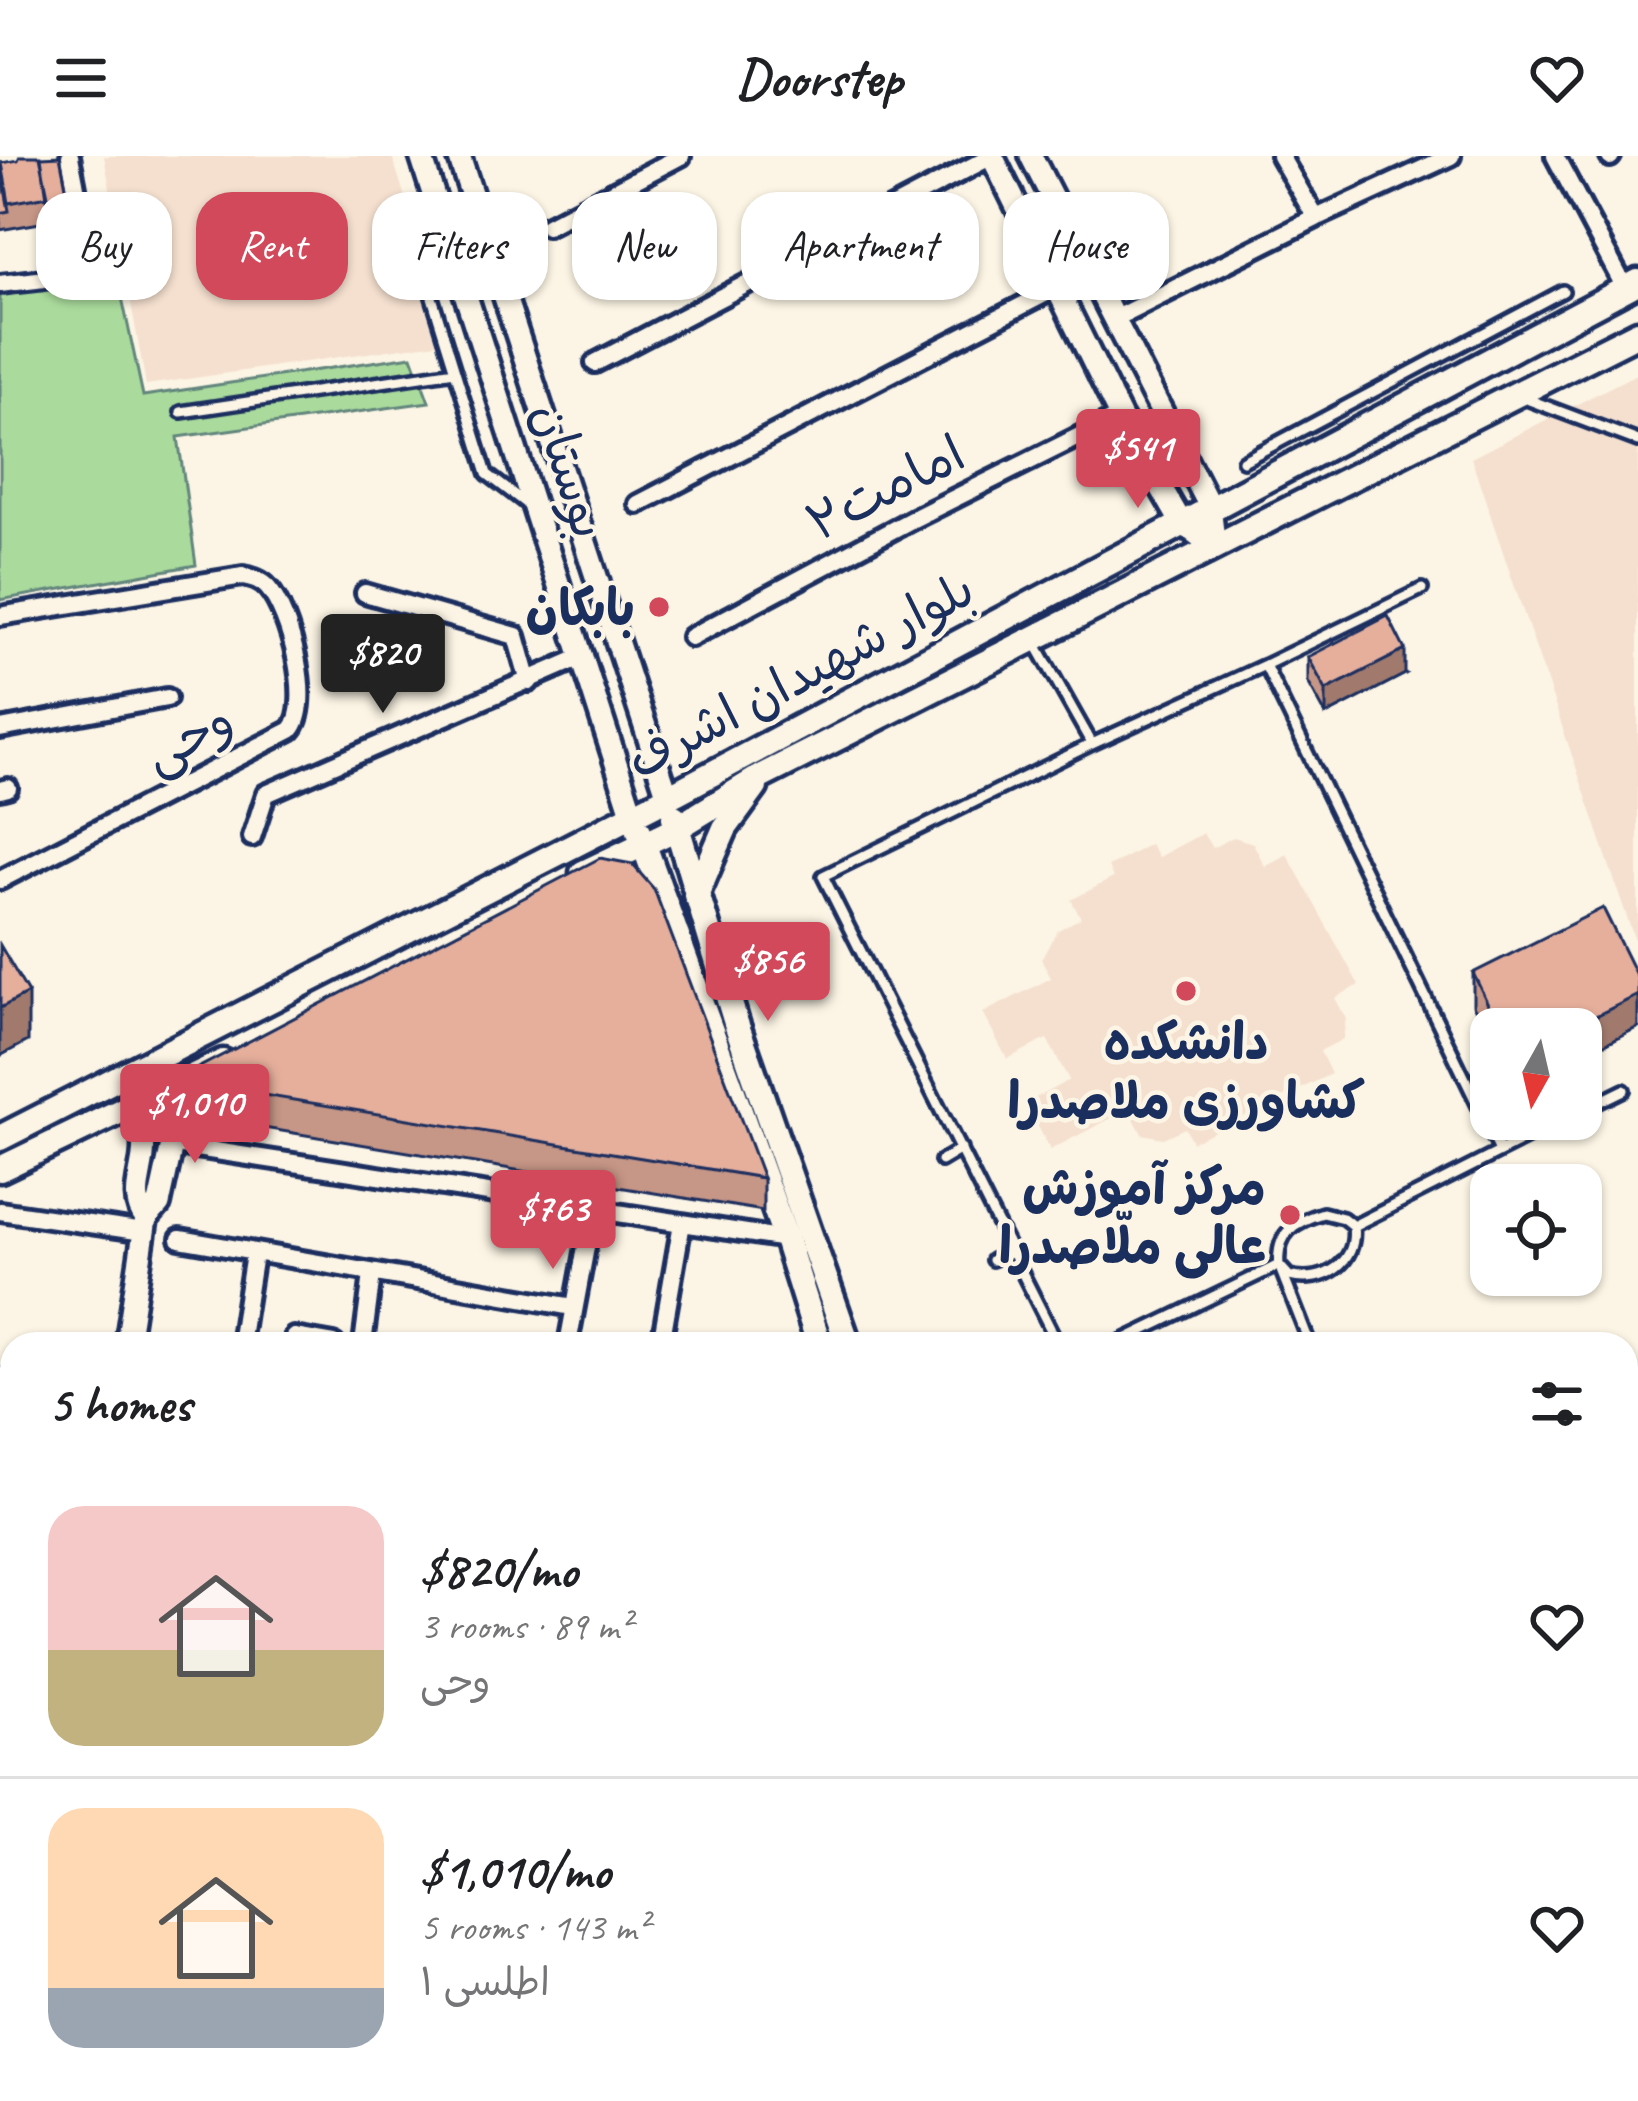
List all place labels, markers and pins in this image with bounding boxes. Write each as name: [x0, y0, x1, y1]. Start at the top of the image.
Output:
pin: $541: [1067, 409, 1209, 511]
place label: بابکان: [525, 576, 635, 640]
marker: بابکان: [646, 594, 672, 620]
pin: $820: [312, 614, 454, 716]
pin: $856: [697, 922, 839, 1024]
marker: دانشکده کشاورزی ملاصدرا: [1173, 978, 1199, 1004]
place label: دانشکده کشاورزی ملاصدرا: [1007, 1010, 1365, 1133]
pin: $1,010: [97, 1064, 293, 1166]
place label: مرکز آموزش عالی ملّاصدرا: [999, 1155, 1266, 1279]
pin: $763: [482, 1170, 624, 1272]
marker: مرکز آموزش عالی ملّاصدرا: [1277, 1202, 1303, 1228]

